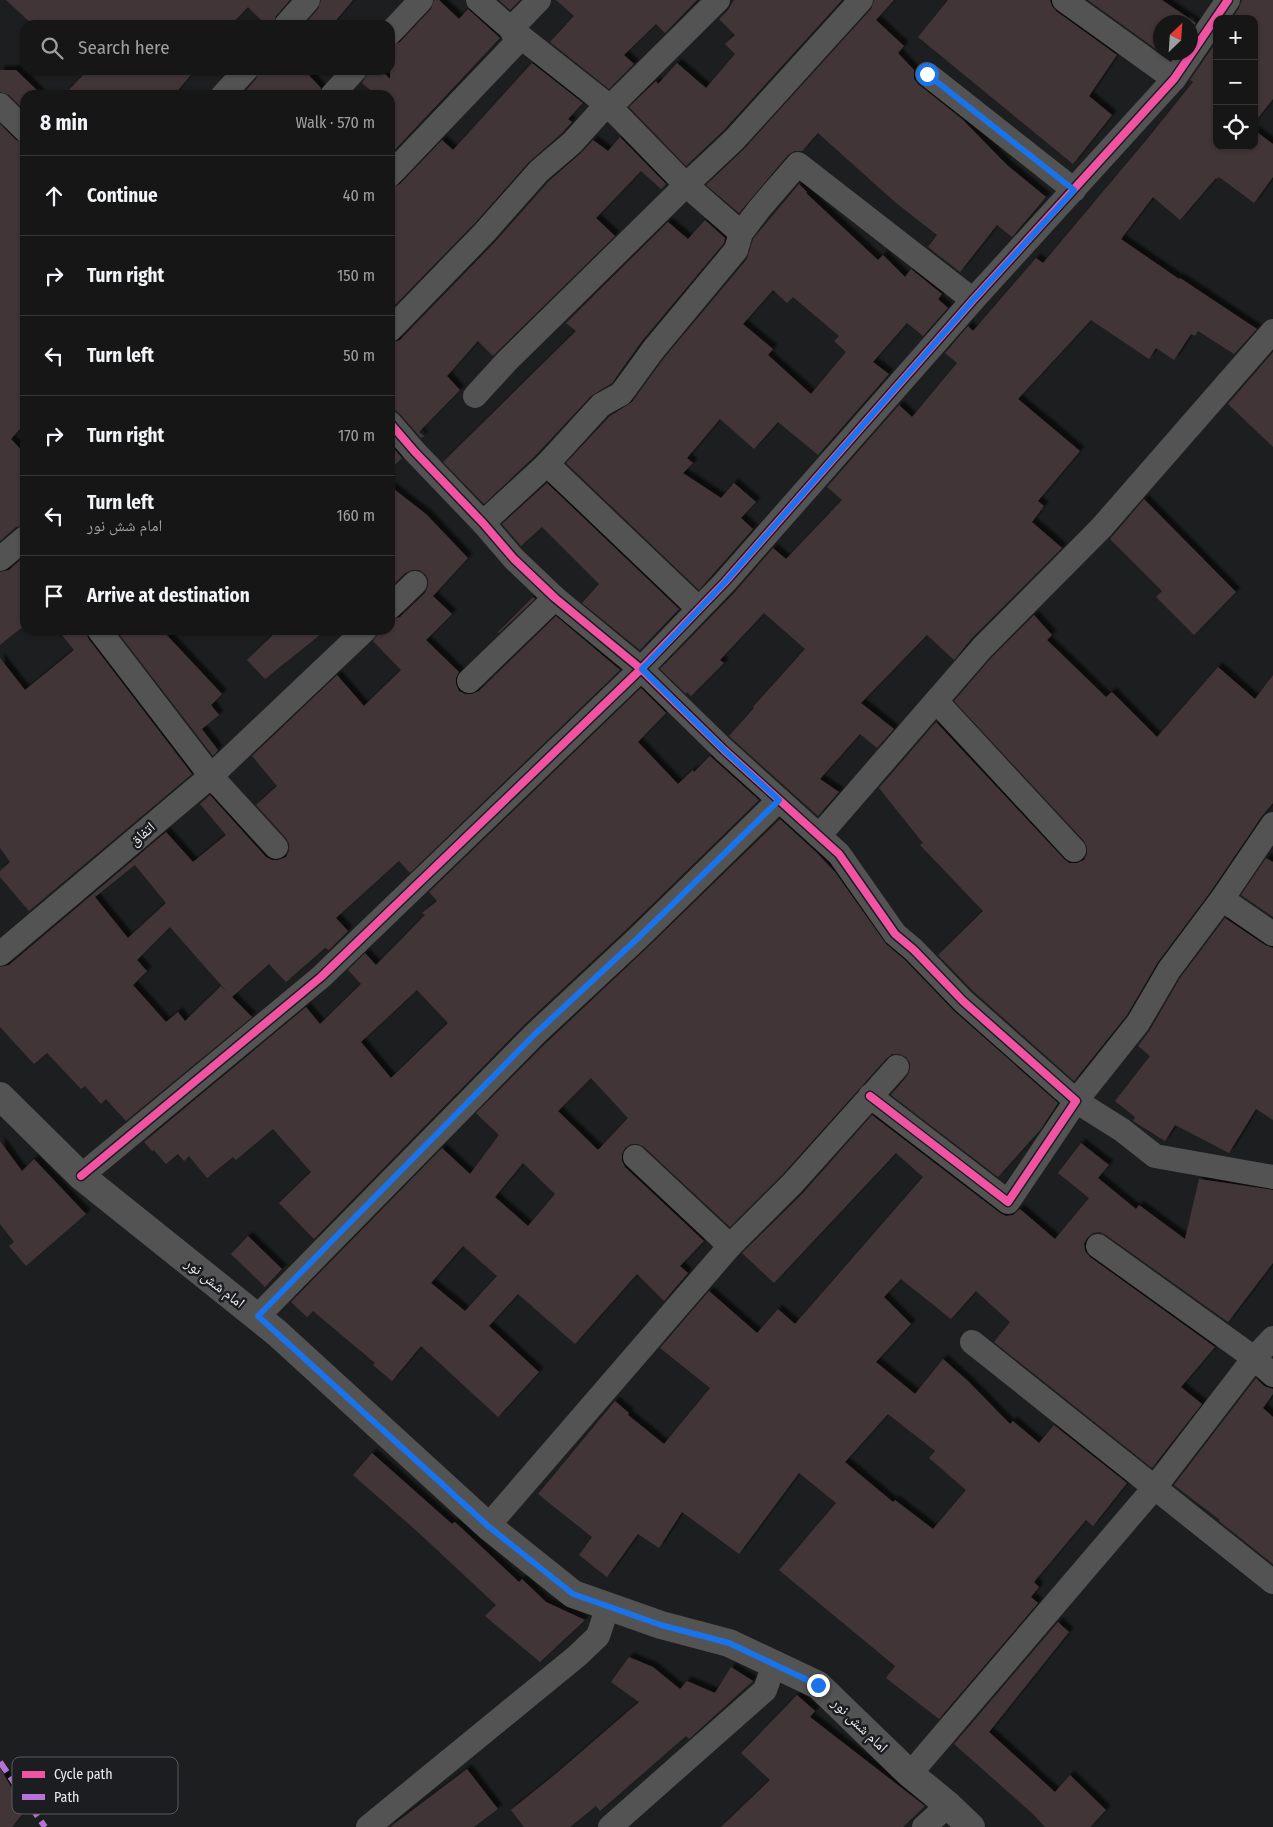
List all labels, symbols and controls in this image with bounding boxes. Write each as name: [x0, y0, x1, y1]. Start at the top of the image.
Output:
north arrow: [1153, 15, 1198, 60]
map controls: [1213, 15, 1258, 150]
button: +: [1213, 15, 1258, 60]
search box: [20, 20, 395, 75]
icon: search: [38, 34, 66, 62]
text: Search here: [78, 36, 170, 59]
button: −: [1213, 60, 1258, 105]
route start: [916, 63, 939, 86]
button: locate: [1213, 105, 1258, 150]
text: 8 min: [40, 110, 88, 136]
text: Walk · 570 m: [296, 113, 375, 132]
icon: ahead: [40, 182, 68, 210]
text: Continue: [87, 184, 158, 207]
text: 40 m: [343, 186, 375, 205]
icon: right: [40, 262, 68, 290]
text: Turn right: [87, 264, 164, 287]
text: 150 m: [337, 266, 375, 285]
icon: left: [40, 342, 68, 370]
text: Turn left: [87, 344, 154, 367]
text: 50 m: [343, 346, 375, 365]
icon: right: [40, 422, 68, 450]
text: Turn right: [87, 424, 164, 447]
text: 170 m: [338, 426, 375, 445]
text: Turn left: [87, 491, 154, 514]
icon: left: [40, 502, 68, 530]
text: 160 m: [336, 506, 375, 525]
text: امام شش نور: [87, 516, 162, 535]
icon: arrive: [40, 582, 68, 610]
text: Arrive at destination: [87, 584, 250, 607]
street label: اتفاق: [125, 818, 159, 851]
street label: امام شش نور: [180, 1254, 248, 1313]
route end: [807, 1674, 830, 1697]
street label: امام شش نور: [827, 1693, 892, 1757]
legend: [12, 1757, 178, 1814]
text: Cycle path: [54, 1766, 113, 1783]
text: Path: [54, 1789, 79, 1806]

